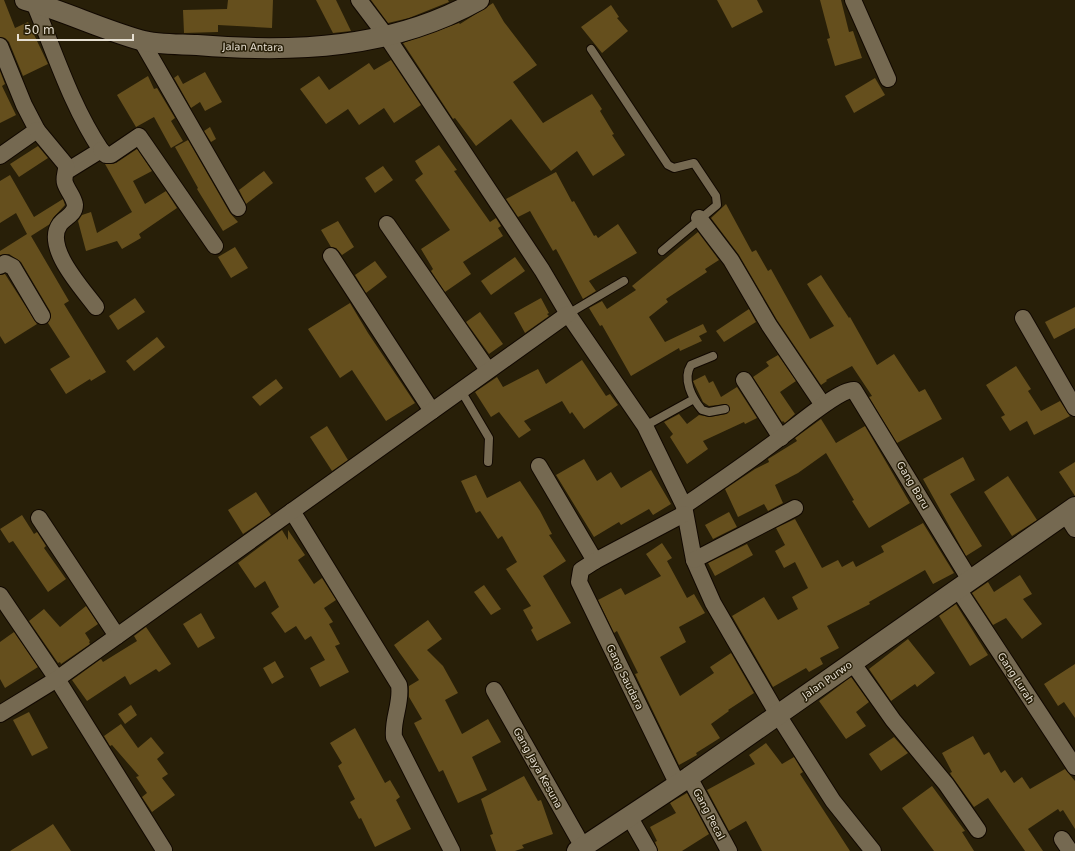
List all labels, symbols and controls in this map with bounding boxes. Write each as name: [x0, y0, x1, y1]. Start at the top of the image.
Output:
scale bar: [18, 16, 133, 42]
text: 50 m: [24, 23, 55, 37]
street label: Jalan Antara: [221, 41, 284, 53]
street label: Gang Baru: [895, 459, 931, 511]
street label: Gang Saudara: [604, 643, 646, 711]
street label: Gang Lurah: [996, 651, 1036, 705]
street label: Jalan Purwo: [799, 659, 854, 702]
street label: Gang Jaya Kesuna: [511, 726, 565, 810]
street label: Gang Pecal: [691, 787, 727, 841]

